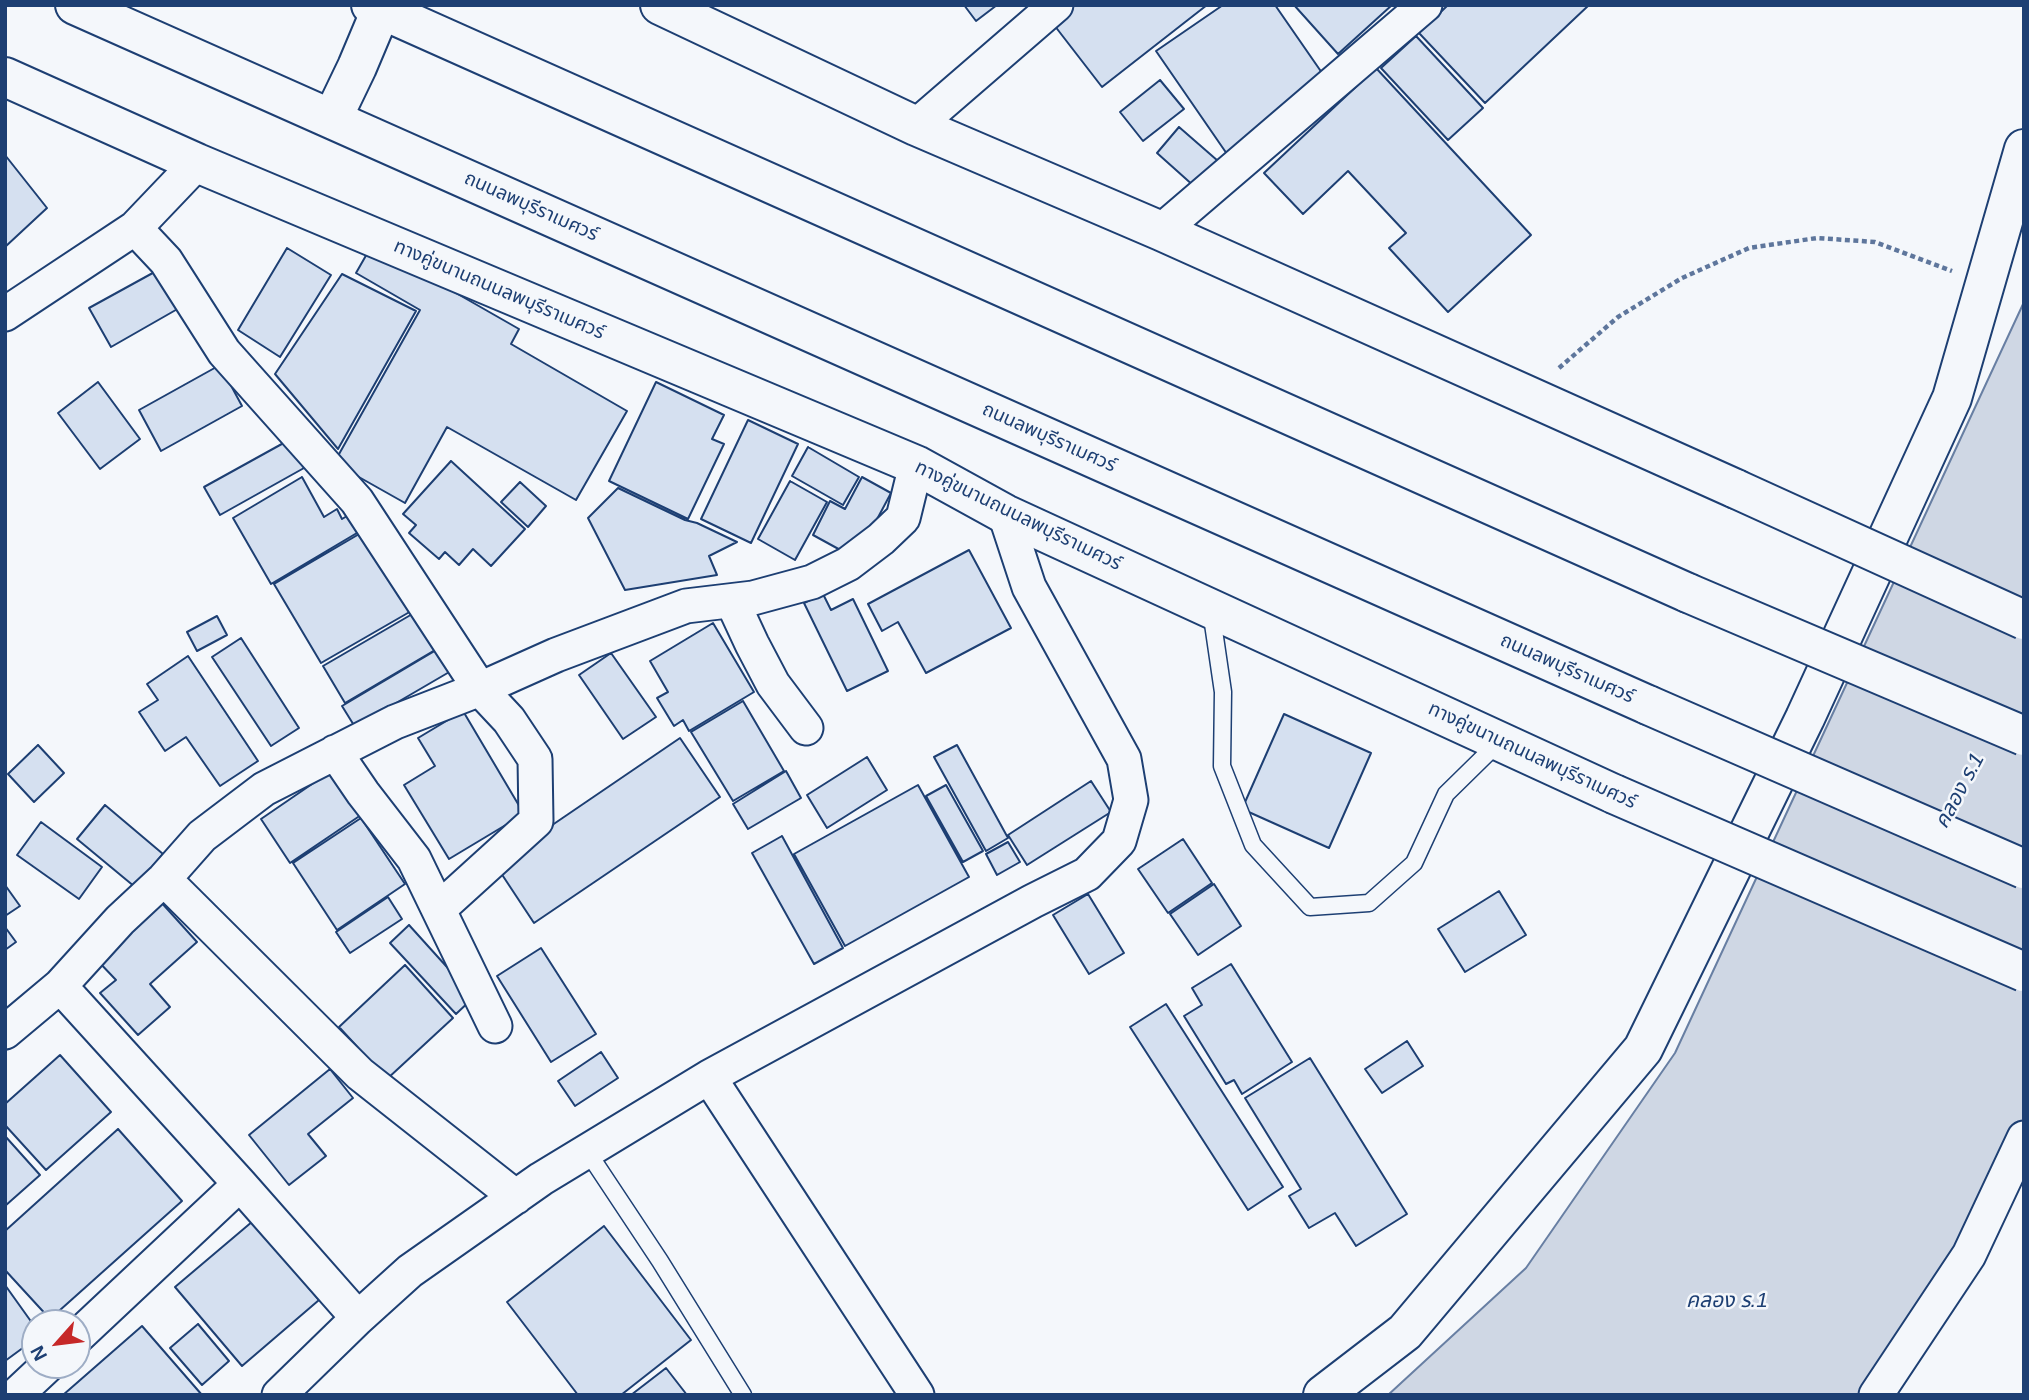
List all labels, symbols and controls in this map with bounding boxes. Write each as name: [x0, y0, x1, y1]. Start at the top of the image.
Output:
street label: ถนนลพบุรีราเมศวร์: [460, 167, 602, 247]
street label: ทางคู่ขนานถนนลพบุรีราเมศวร์: [390, 235, 608, 345]
street label: ถนนลพบุรีราเมศวร์: [978, 398, 1120, 478]
street label: ทางคู่ขนานถนนลพบุรีราเมศวร์: [911, 456, 1125, 576]
street label: ถนนลพบุรีราเมศวร์: [1496, 629, 1638, 709]
street label: ทางคู่ขนานถนนลพบุรีราเมศวร์: [1424, 698, 1640, 814]
water label: คลอง ร.1: [1930, 749, 1990, 833]
water label: คลอง ร.1: [1686, 1288, 1768, 1314]
north arrow: [21, 1309, 91, 1379]
text: N: [26, 1342, 51, 1364]

